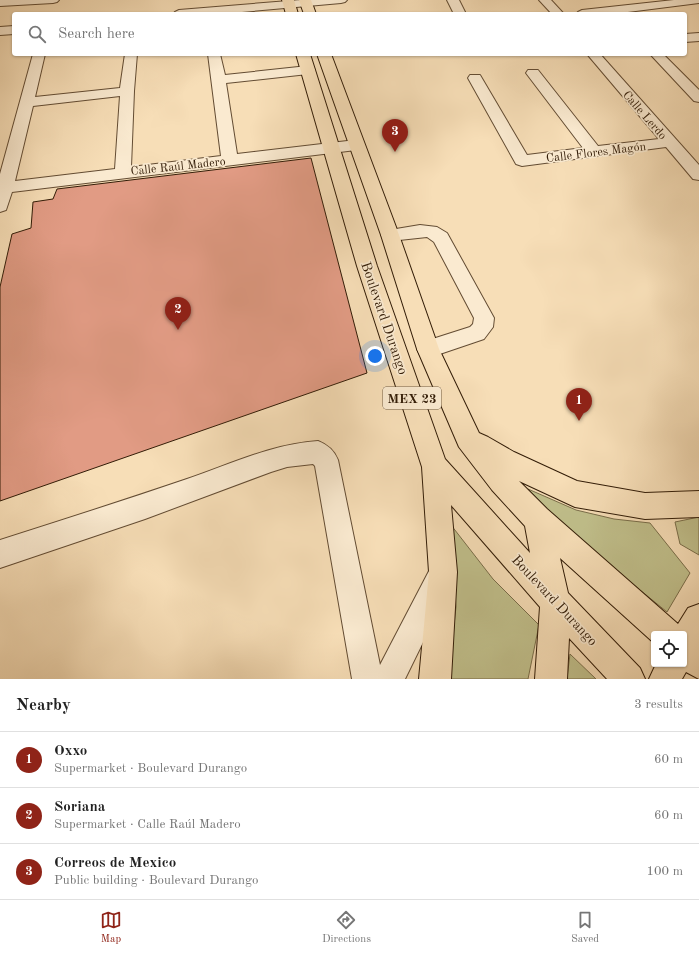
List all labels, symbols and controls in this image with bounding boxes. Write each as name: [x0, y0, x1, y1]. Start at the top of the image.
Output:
search box: [12, 12, 687, 56]
icon: search: [26, 23, 48, 45]
text: Search here: [58, 27, 135, 42]
street label: Calle Lerdo: [620, 89, 668, 142]
pin: 3: [382, 119, 408, 152]
street label: Calle Flores Magón: [545, 141, 647, 165]
street label: Calle Raúl Madero: [130, 156, 226, 178]
street label: Boulevard Durango: [358, 260, 410, 377]
pin: 2: [165, 297, 191, 330]
your location: [365, 346, 385, 366]
road number: MEX 23: [383, 387, 441, 409]
pin: 1: [566, 388, 592, 421]
street label: Boulevard Durango: [509, 553, 600, 649]
map controls: [651, 631, 687, 667]
button: locate: [651, 631, 687, 667]
text: Nearby: [16, 697, 71, 714]
text: 3 results: [634, 698, 683, 711]
text: Oxxo: [54, 744, 87, 759]
text: 1: [25, 753, 33, 766]
text: 60 m: [654, 753, 683, 766]
text: Supermarket · Boulevard Durango: [54, 762, 247, 775]
text: Soriana: [54, 800, 105, 815]
text: 2: [25, 809, 33, 822]
text: 60 m: [654, 809, 683, 822]
text: Supermarket · Calle Raúl Madero: [54, 818, 241, 831]
text: Correos de Mexico: [54, 856, 176, 871]
text: 3: [25, 865, 33, 878]
text: 100 m: [646, 865, 683, 878]
text: Public building · Boulevard Durango: [54, 874, 258, 887]
tab: Map: [100, 909, 122, 947]
tab: Directions: [322, 909, 371, 947]
tab: Saved: [571, 909, 599, 947]

